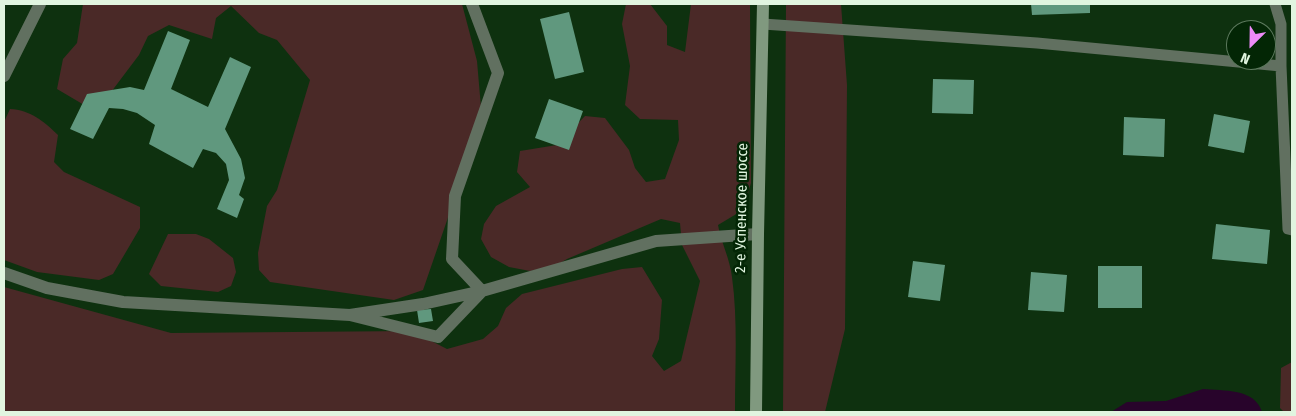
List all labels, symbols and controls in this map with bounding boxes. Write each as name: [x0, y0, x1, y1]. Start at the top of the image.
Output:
north arrow: [1226, 20, 1276, 70]
text: N: [1238, 49, 1253, 68]
street label: 2-е Успенское шоссе: [732, 143, 752, 273]

